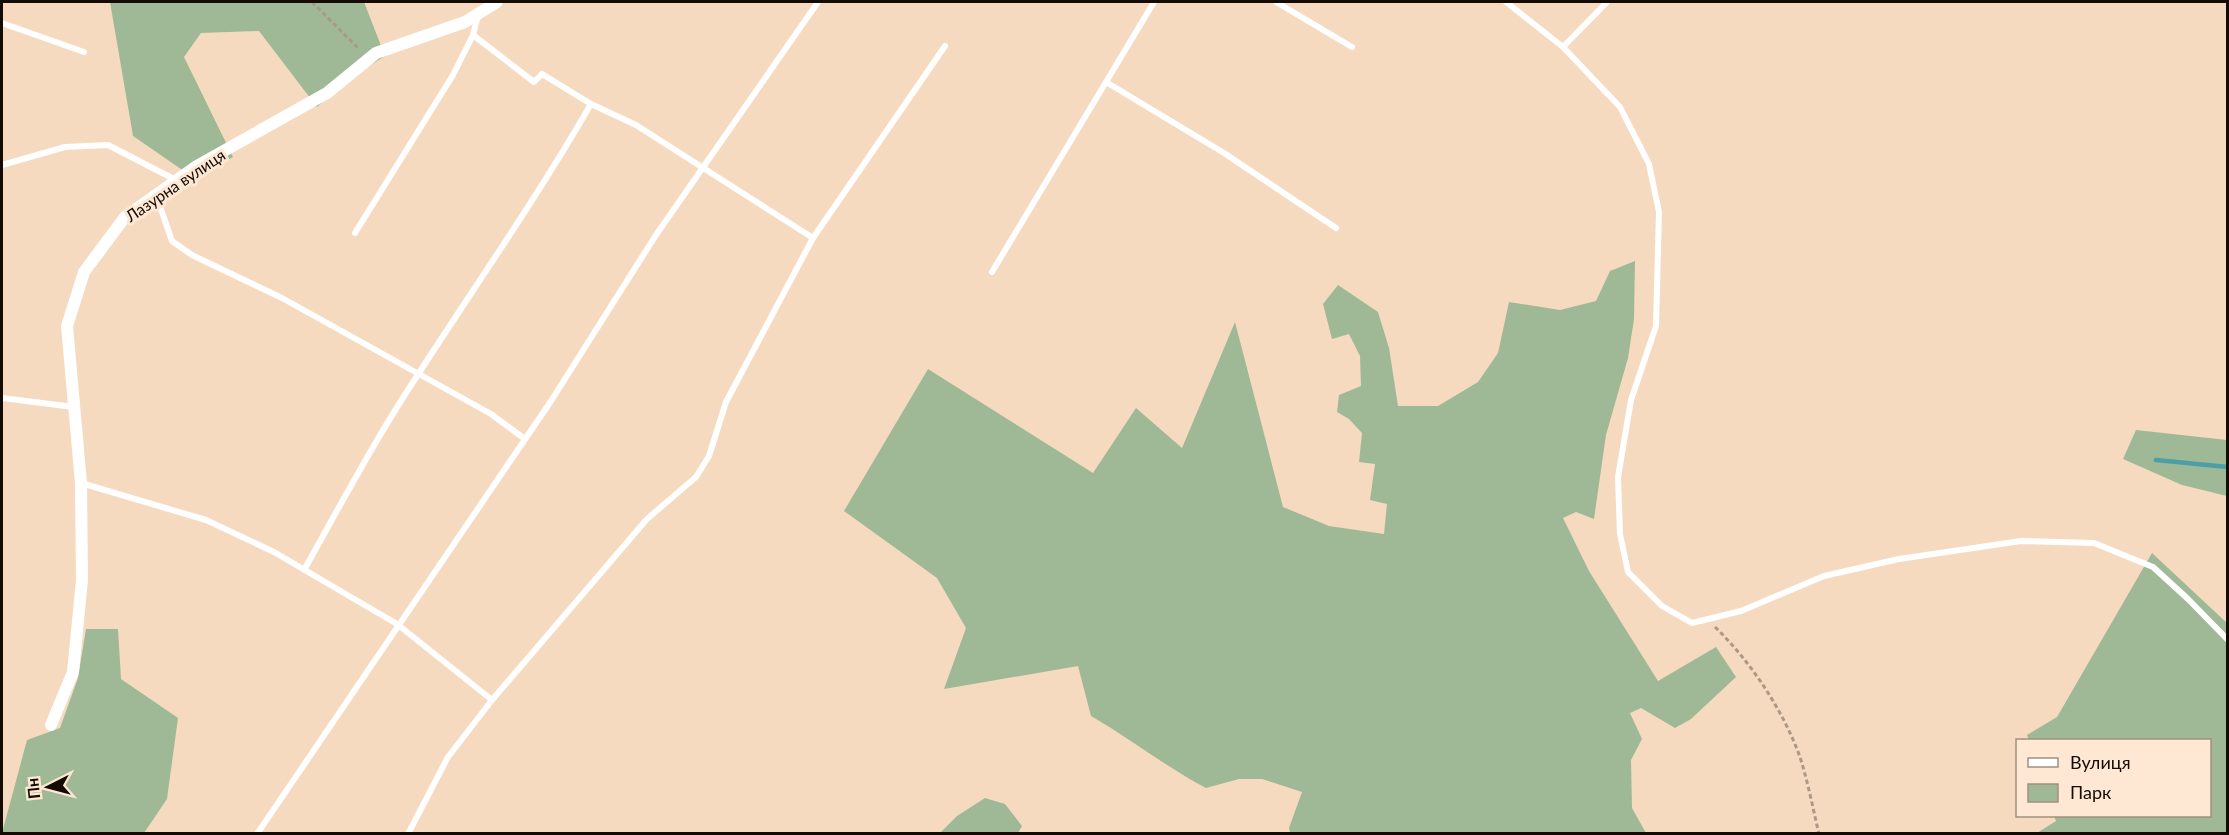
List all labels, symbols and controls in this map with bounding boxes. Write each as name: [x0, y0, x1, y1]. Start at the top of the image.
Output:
street label: Лазурна вулиця: [121, 145, 228, 226]
legend: [2016, 739, 2211, 817]
text: Вулиця: [2070, 751, 2131, 773]
north arrow: [18, 757, 78, 817]
text: Пн: [22, 777, 43, 800]
text: Парк: [2070, 781, 2112, 803]

